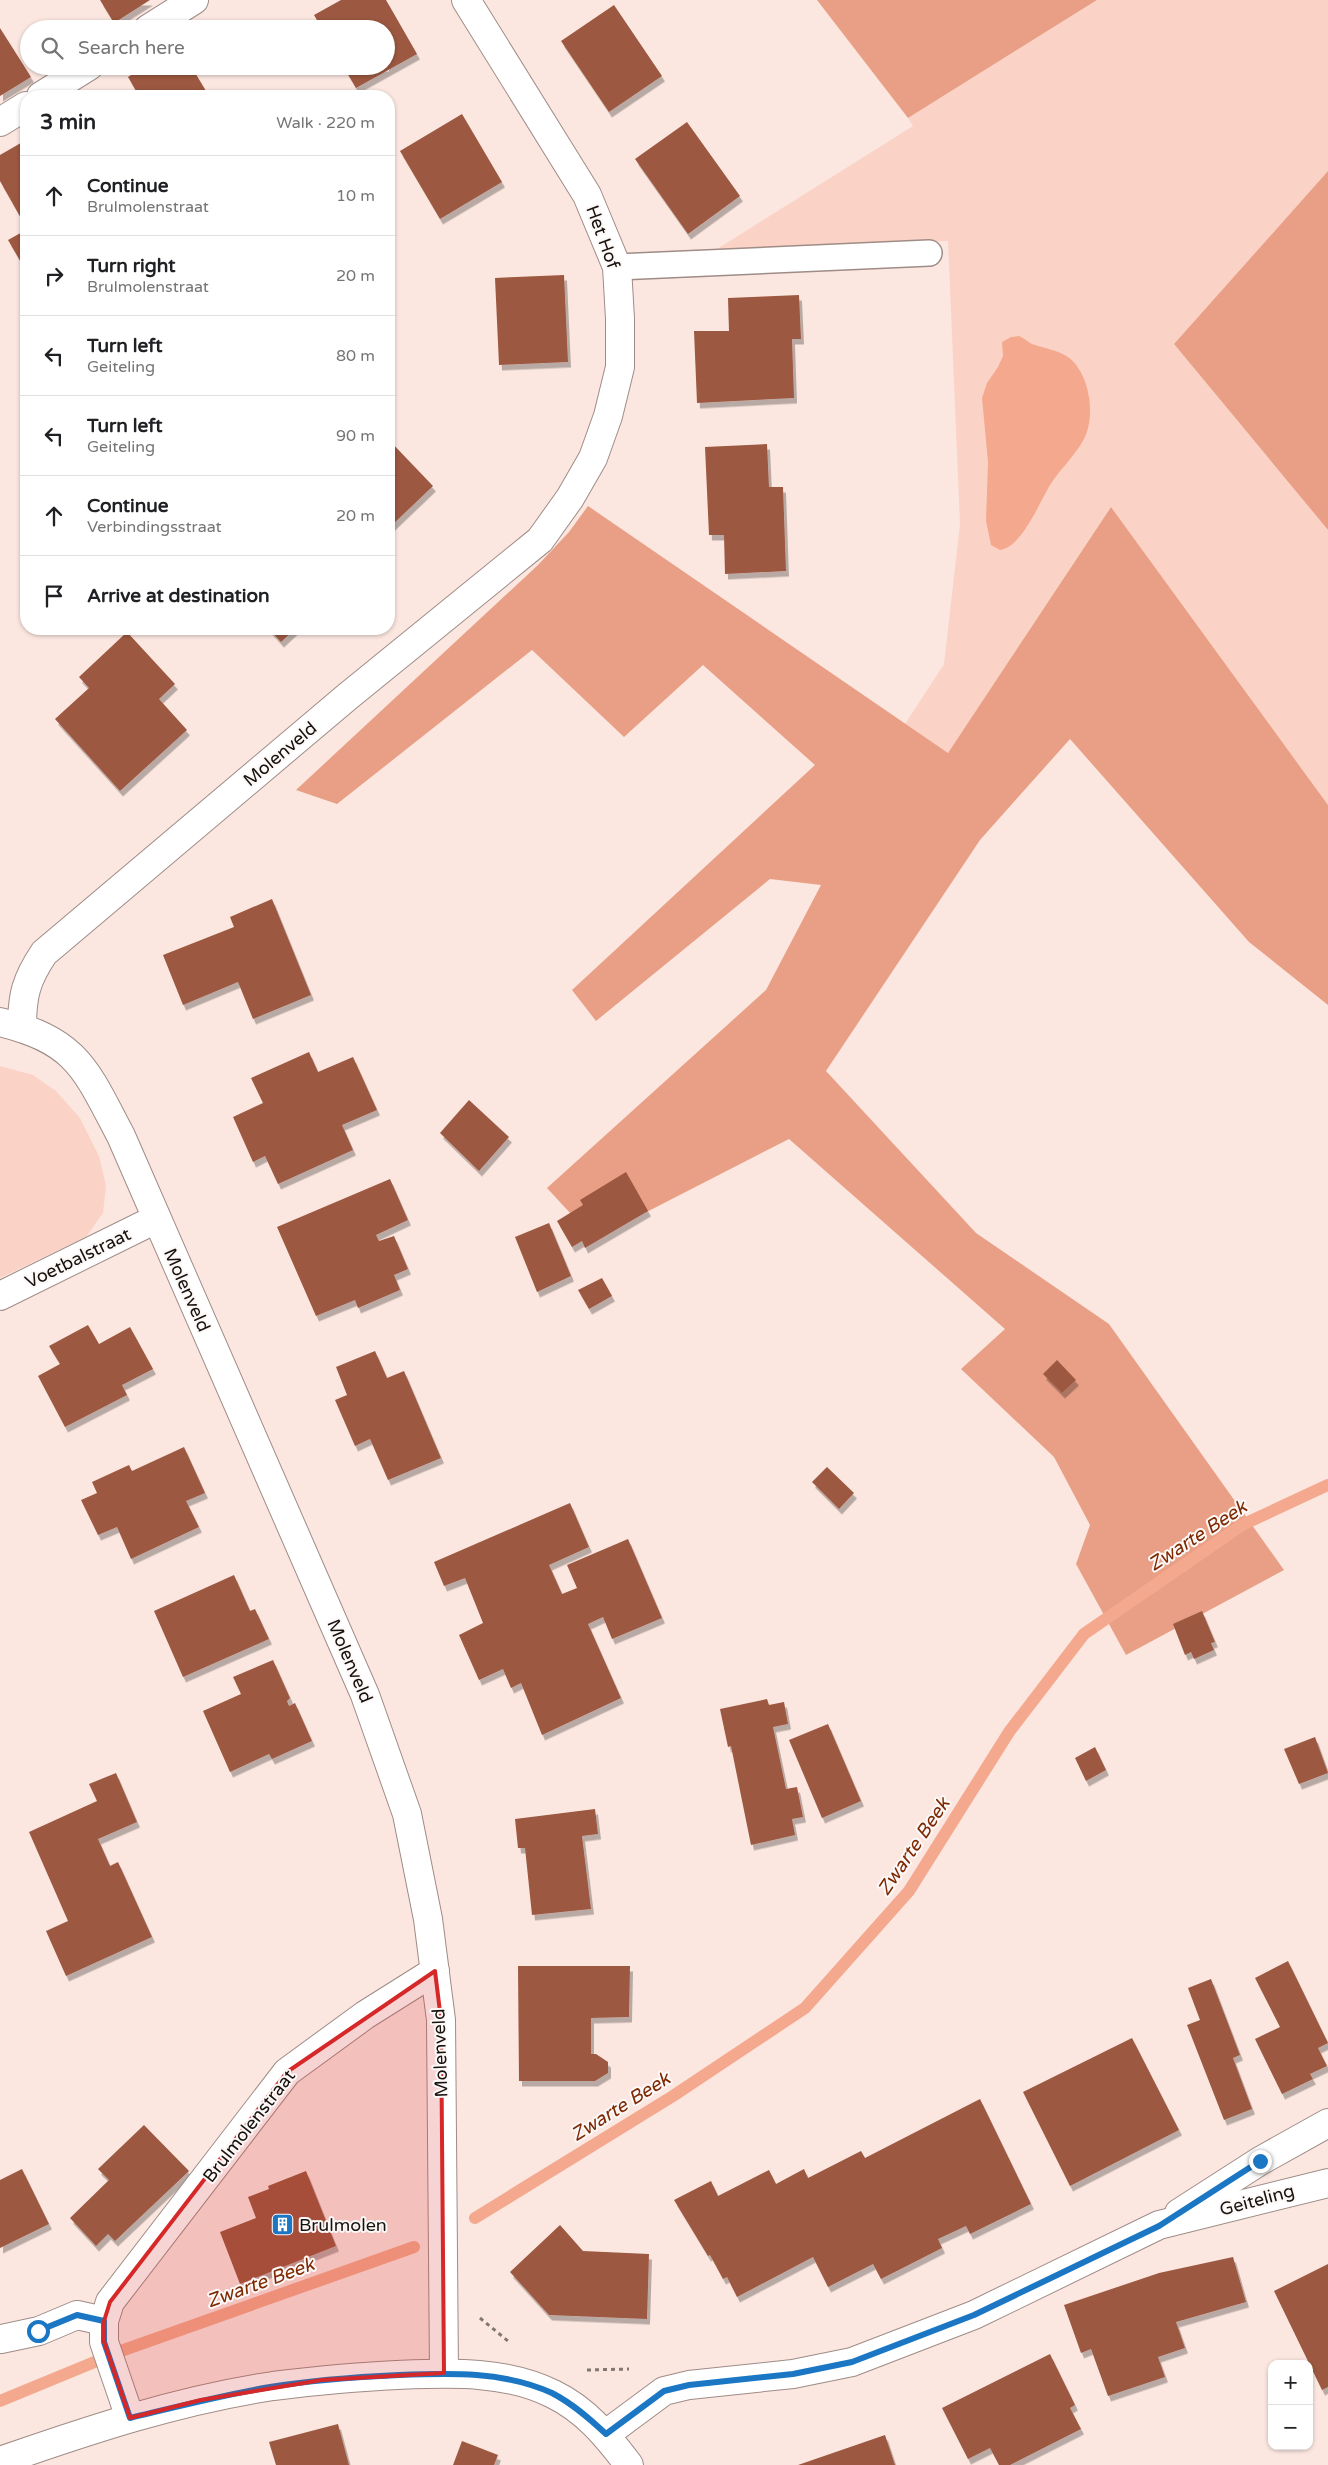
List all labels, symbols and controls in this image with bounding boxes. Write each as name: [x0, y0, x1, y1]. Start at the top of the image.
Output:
search box: [20, 20, 395, 75]
icon: search: [38, 34, 66, 62]
text: Search here: [78, 37, 185, 59]
text: 3 min: [40, 110, 96, 135]
text: Walk · 220 m: [276, 113, 375, 133]
text: Continue: [87, 175, 169, 197]
icon: ahead: [40, 182, 68, 210]
text: 10 m: [336, 186, 375, 206]
text: Brulmolenstraat: [87, 197, 209, 217]
street label: Het Hof: [581, 202, 625, 272]
text: Turn right: [87, 255, 175, 277]
icon: right: [40, 262, 68, 290]
text: 20 m: [336, 266, 375, 286]
text: Brulmolenstraat: [87, 277, 209, 297]
text: Turn left: [87, 335, 163, 357]
icon: left: [40, 342, 68, 370]
text: 80 m: [336, 346, 375, 366]
text: Geiteling: [87, 357, 155, 377]
text: Turn left: [87, 415, 163, 437]
icon: left: [40, 422, 68, 450]
text: 90 m: [336, 426, 375, 446]
text: Geiteling: [87, 437, 155, 457]
text: Continue: [87, 495, 169, 517]
icon: ahead: [40, 502, 68, 530]
text: 20 m: [336, 506, 375, 526]
text: Verbindingsstraat: [87, 517, 222, 537]
icon: arrive: [40, 582, 68, 610]
text: Arrive at destination: [87, 585, 270, 607]
street label: Molenveld: [239, 717, 321, 791]
street label: Voetbalstraat: [22, 1223, 134, 1293]
street label: Molenveld: [159, 1245, 215, 1335]
water label: Zwarte Beek: [1144, 1495, 1252, 1576]
street label: Molenveld: [322, 1616, 378, 1706]
water label: Zwarte Beek: [873, 1792, 955, 1899]
street label: Molenveld: [427, 2008, 453, 2098]
street label: Brulmolenstraat: [198, 2065, 300, 2187]
water label: Zwarte Beek: [567, 2067, 676, 2146]
route end: [1249, 2150, 1272, 2173]
street label: Geiteling: [1217, 2179, 1297, 2221]
building icon: Brulmolen: [271, 2213, 295, 2237]
place label: Brulmolen: [299, 2214, 387, 2236]
water label: Zwarte Beek: [204, 2253, 319, 2313]
route start: [27, 2320, 50, 2343]
map controls: [1268, 2360, 1313, 2450]
button: +: [1268, 2360, 1313, 2405]
button: −: [1268, 2405, 1313, 2450]

